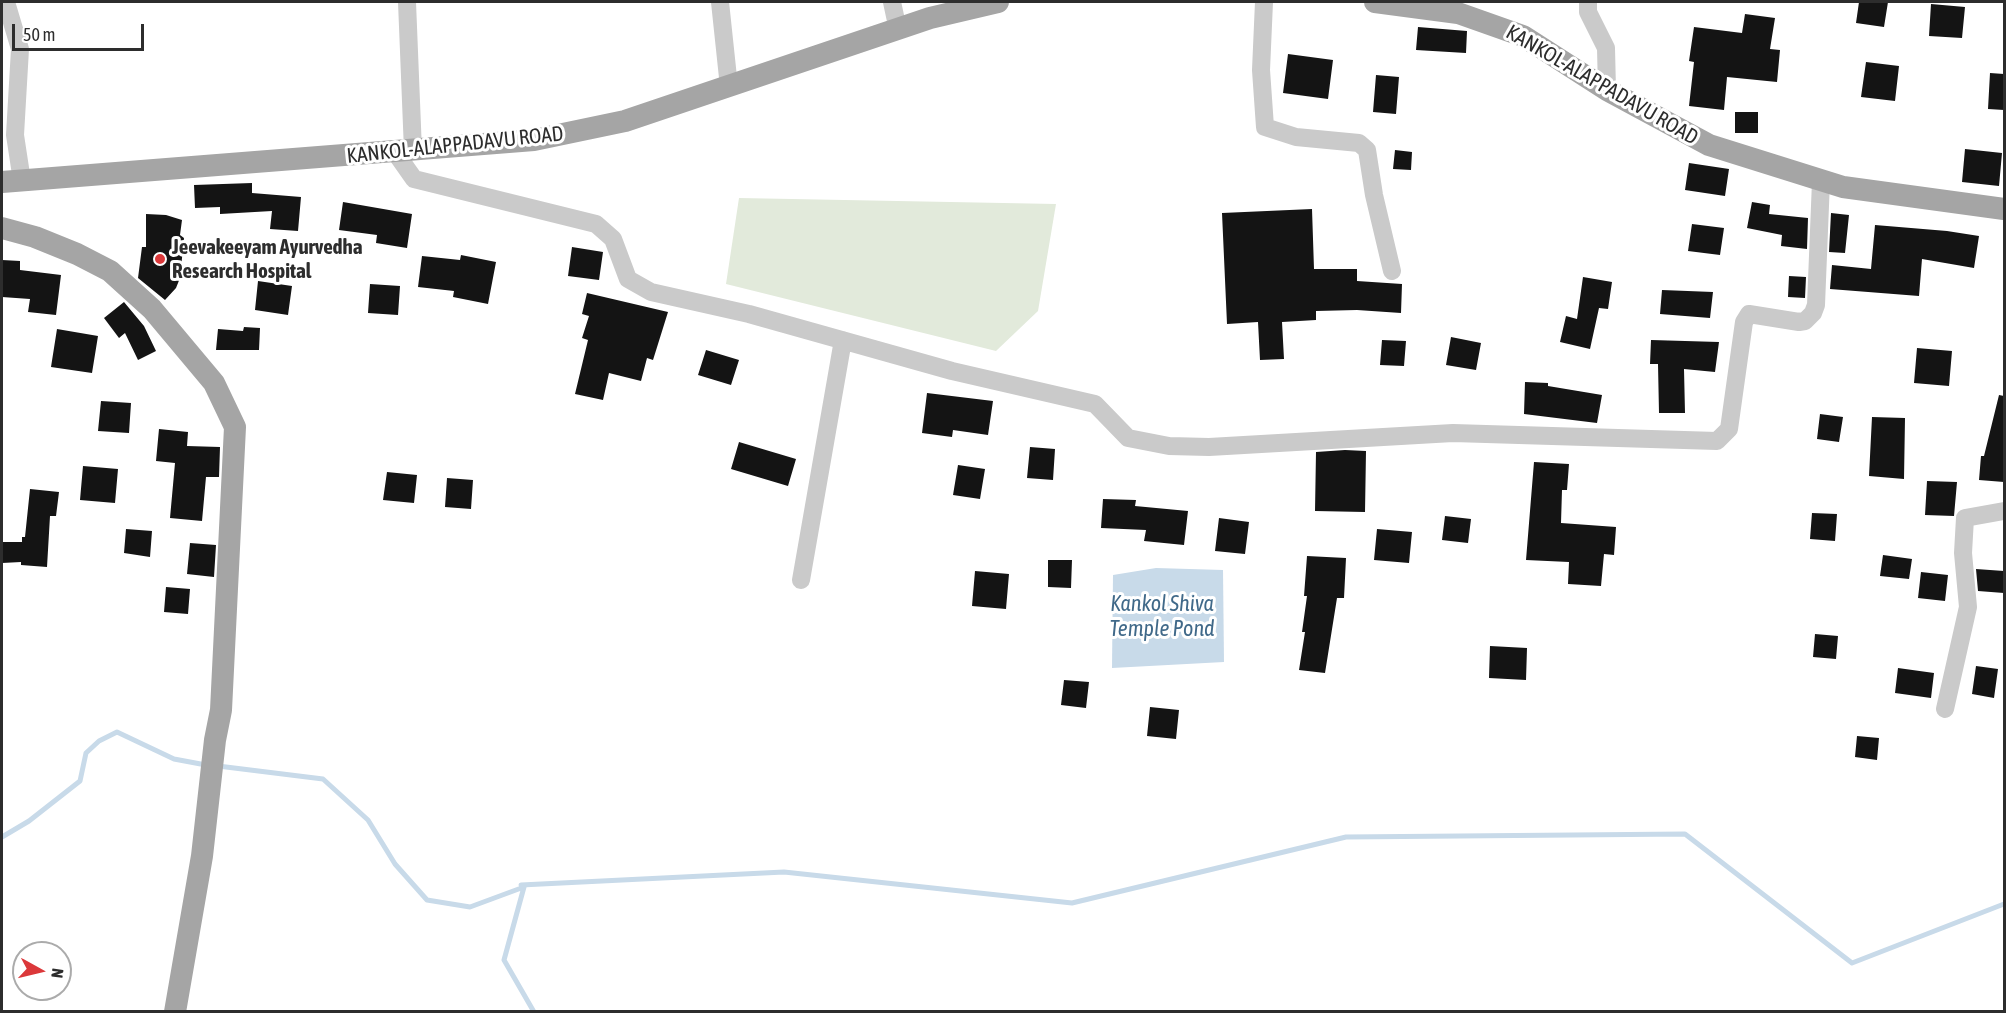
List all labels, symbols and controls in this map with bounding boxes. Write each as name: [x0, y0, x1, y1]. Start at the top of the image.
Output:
scale bar: [15, 12, 147, 50]
street label: KANKOL-ALAPPADAVU ROAD: [1501, 20, 1703, 150]
text: 50 m: [23, 24, 55, 45]
street label: KANKOL-ALAPPADAVU ROAD: [345, 121, 565, 169]
place label: Jeevakeeyam Ayurvedha Research Hospital: [172, 234, 363, 284]
marker: Jeevakeeyam Ayurvedha Research Hospital: [153, 252, 167, 266]
water label: Kankol Shiva Temple Pond: [1109, 591, 1215, 642]
north arrow: [12, 941, 72, 1001]
text: N: [48, 967, 67, 979]

